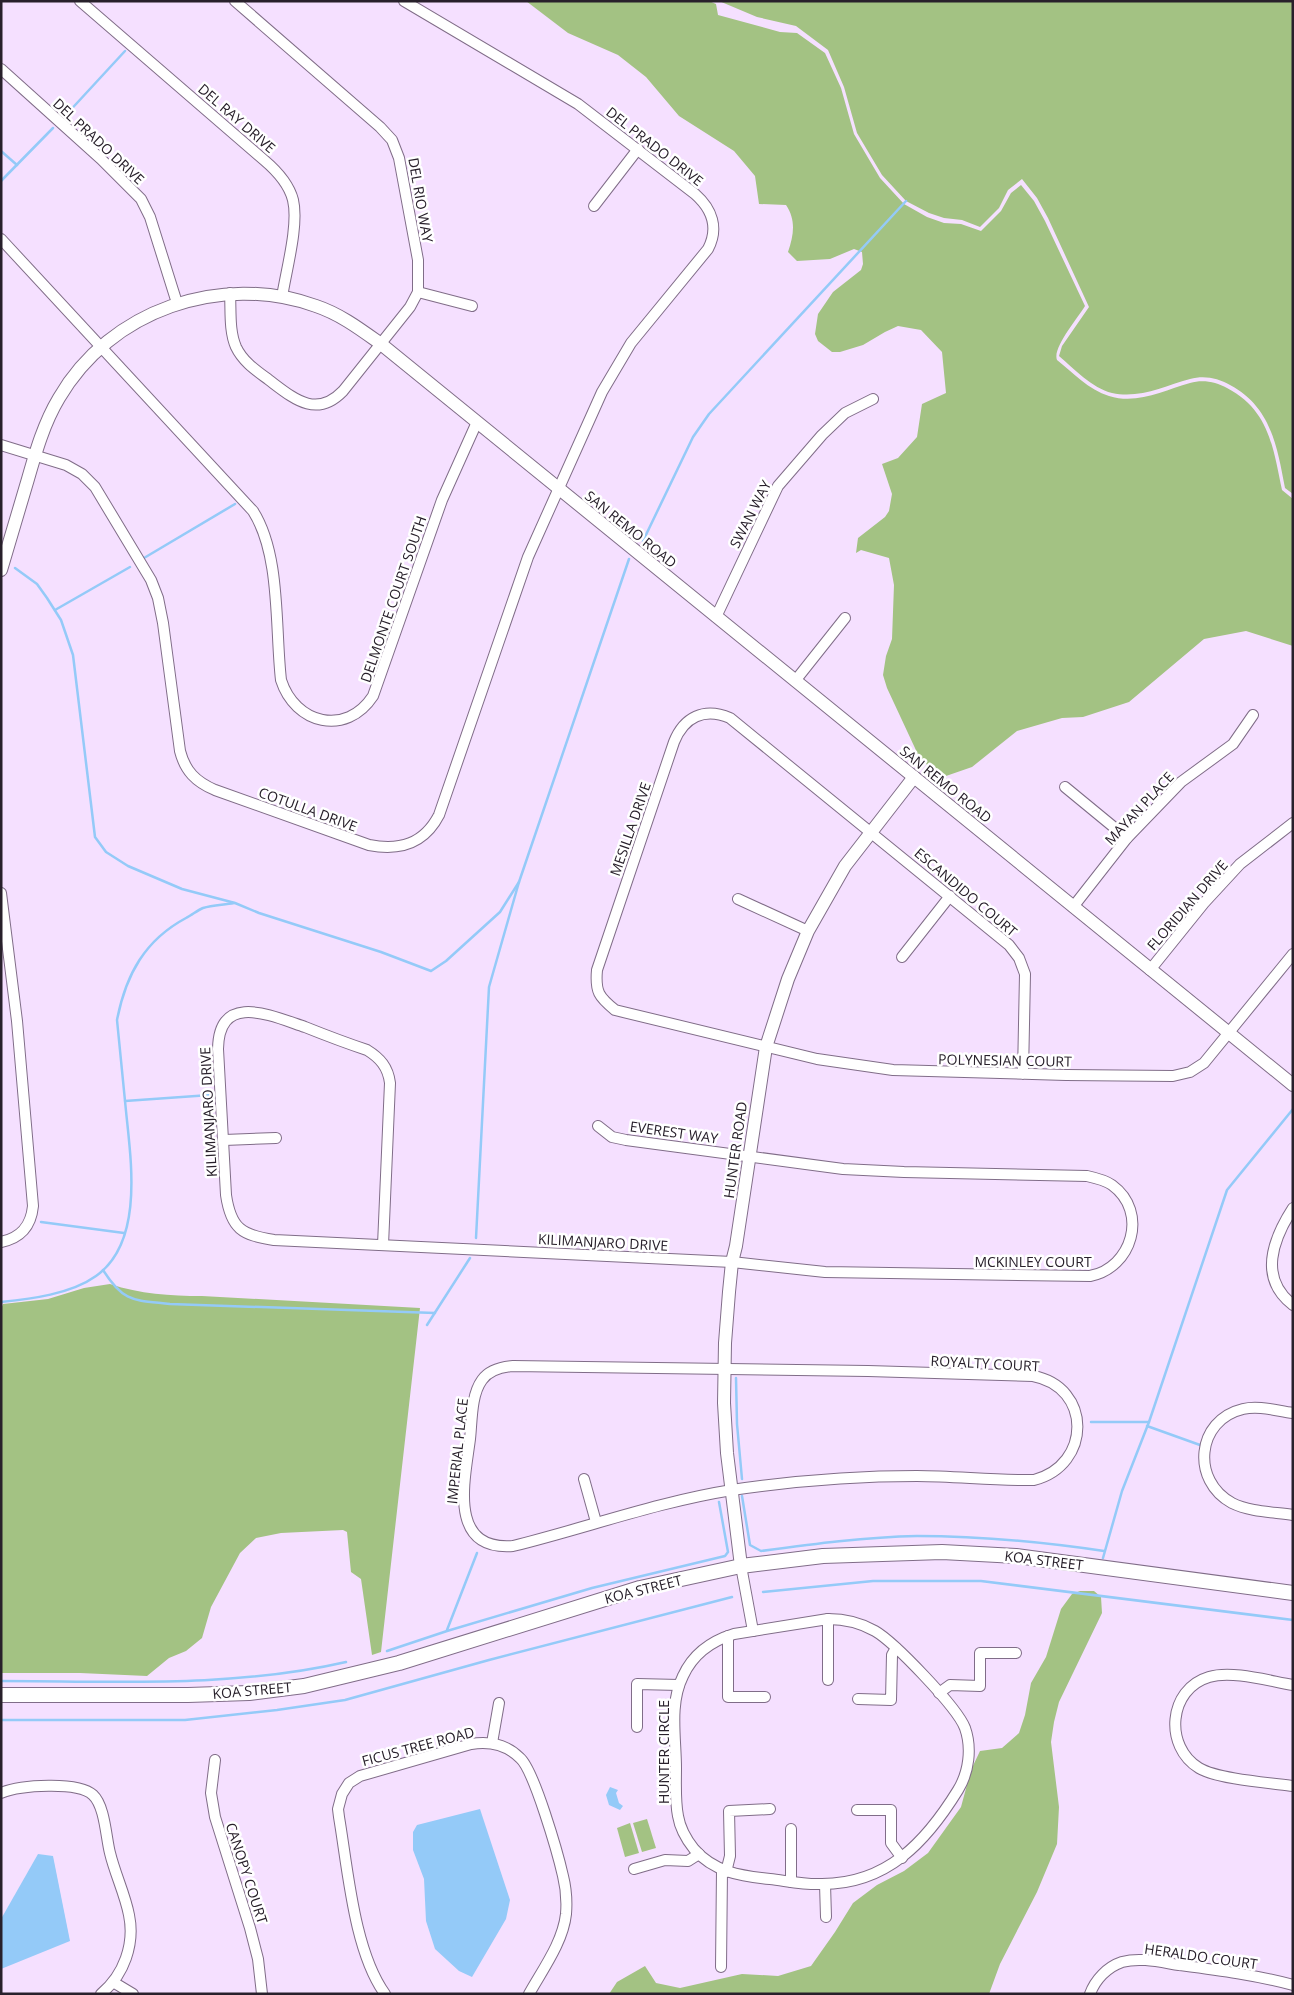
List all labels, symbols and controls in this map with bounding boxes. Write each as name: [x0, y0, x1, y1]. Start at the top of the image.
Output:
street label: DEL RAY DRIVE: [194, 79, 280, 157]
street label: DEL PRADO DRIVE: [49, 94, 149, 188]
street label: DEL PRADO DRIVE: [603, 102, 707, 190]
street label: DEL RIO WAY: [404, 156, 438, 244]
street label: SWAN WAY: [725, 477, 775, 551]
street label: SAN REMO ROAD: [581, 486, 681, 572]
street label: DELMONTE COURT SOUTH: [356, 513, 430, 685]
street label: SAN REMO ROAD: [896, 741, 996, 827]
street label: MAYAN PLACE: [1100, 767, 1178, 849]
street label: MESILLA DRIVE: [605, 780, 655, 878]
street label: COTULLA DRIVE: [256, 782, 360, 836]
street label: ESCANDIDO COURT: [911, 843, 1022, 941]
street label: FLORIDIAN DRIVE: [1142, 856, 1232, 954]
street label: KILIMANJARO DRIVE: [195, 1046, 221, 1178]
street label: POLYNESIAN COURT: [938, 1049, 1072, 1071]
street label: HUNTER ROAD: [719, 1100, 751, 1200]
street label: EVEREST WAY: [629, 1116, 720, 1148]
street label: KILIMANJARO DRIVE: [537, 1229, 669, 1255]
street label: MCKINLEY COURT: [974, 1252, 1092, 1271]
street label: ROYALTY COURT: [930, 1351, 1040, 1375]
street label: IMPERIAL PLACE: [442, 1397, 472, 1505]
street label: KOA STREET: [1004, 1546, 1085, 1574]
street label: KOA STREET: [602, 1570, 684, 1608]
street label: KOA STREET: [212, 1677, 293, 1703]
street label: HUNTER CIRCLE: [654, 1700, 673, 1804]
street label: FICUS TREE ROAD: [360, 1722, 476, 1770]
street label: CANOPY COURT: [222, 1820, 272, 1926]
street label: HERALDO COURT: [1143, 1939, 1259, 1973]

